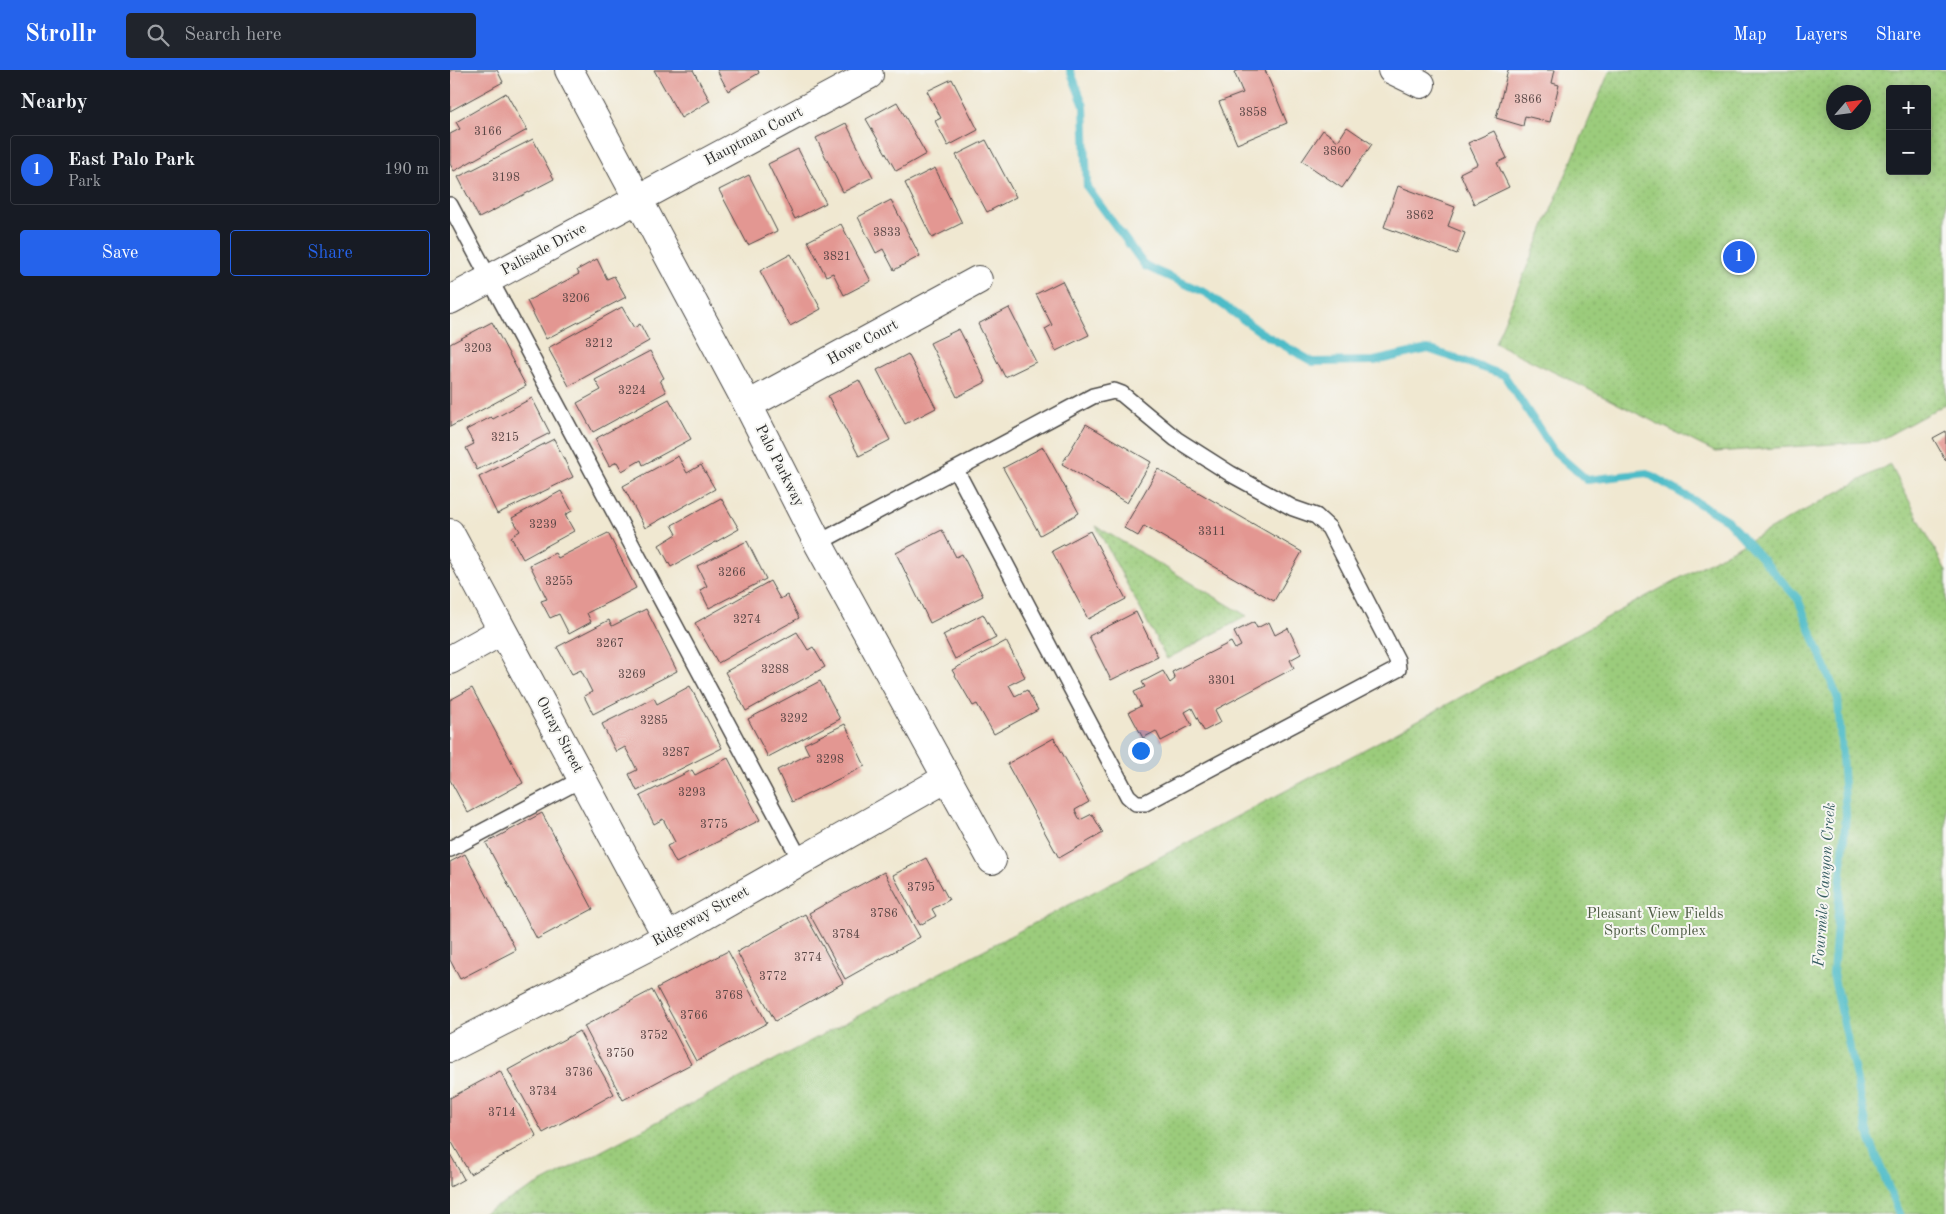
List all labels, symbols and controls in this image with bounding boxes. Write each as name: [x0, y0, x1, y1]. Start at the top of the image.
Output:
search box: [126, 13, 476, 58]
icon: search: [144, 21, 172, 49]
text: Strollr: [25, 23, 96, 47]
text: Search here: [184, 26, 282, 45]
text: Map: [1733, 26, 1767, 44]
text: Layers: [1795, 26, 1847, 44]
text: Share: [1875, 26, 1921, 44]
north arrow: [1826, 85, 1871, 130]
map controls: [1886, 85, 1931, 175]
button: +: [1886, 85, 1931, 130]
text: Nearby: [20, 92, 88, 113]
house number: 3866: [1514, 94, 1542, 106]
street label: Hauptman Court: [702, 105, 806, 169]
house number: 3858: [1239, 106, 1267, 119]
house number: 3166: [474, 126, 502, 138]
button: −: [1886, 130, 1931, 175]
house number: 3860: [1323, 146, 1351, 158]
text: East Palo Park: [68, 151, 195, 170]
text: 1: [32, 162, 42, 178]
text: 190 m: [384, 162, 429, 178]
house number: 3198: [492, 172, 520, 184]
text: Park: [68, 174, 101, 190]
house number: 3862: [1406, 210, 1434, 222]
street label: Palisade Drive: [499, 221, 589, 279]
house number: 3833: [873, 227, 901, 239]
button: Save: [20, 230, 220, 276]
button: Share: [230, 230, 430, 276]
pin: 1: [1723, 238, 1755, 276]
house number: 3821: [823, 251, 851, 263]
house number: 3206: [562, 293, 590, 305]
street label: Howe Court: [825, 318, 901, 368]
house number: 3212: [585, 338, 613, 350]
house number: 3203: [464, 343, 492, 355]
house number: 3224: [618, 385, 646, 397]
street label: Palo Parkway: [752, 423, 806, 509]
house number: 3215: [491, 431, 519, 444]
house number: 3239: [529, 519, 557, 531]
house number: 3311: [1198, 526, 1226, 538]
house number: 3266: [718, 567, 746, 579]
house number: 3255: [545, 575, 573, 588]
house number: 3274: [733, 614, 761, 626]
house number: 3267: [596, 638, 624, 650]
house number: 3288: [761, 664, 789, 676]
house number: 3269: [618, 669, 646, 681]
house number: 3301: [1208, 675, 1236, 687]
street label: Ouray Street: [533, 695, 585, 775]
house number: 3292: [780, 713, 808, 725]
house number: 3285: [640, 714, 668, 727]
your location: [1128, 738, 1154, 764]
house number: 3287: [662, 747, 690, 759]
house number: 3298: [816, 754, 844, 766]
house number: 3293: [678, 787, 706, 799]
water label: Fourmile Canyon Creek: [1811, 802, 1839, 969]
house number: 3775: [700, 818, 728, 831]
house number: 3795: [907, 881, 935, 894]
street label: Ridgeway Street: [650, 884, 752, 950]
park label: Pleasant View Fields Sports Complex: [1586, 907, 1724, 939]
house number: 3786: [870, 908, 898, 920]
house number: 3784: [832, 929, 860, 941]
house number: 3774: [794, 952, 822, 964]
house number: 3772: [759, 971, 787, 983]
house number: 3768: [715, 990, 743, 1002]
house number: 3766: [680, 1010, 708, 1022]
house number: 3752: [640, 1029, 668, 1042]
house number: 3750: [606, 1047, 634, 1060]
house number: 3736: [565, 1067, 593, 1079]
house number: 3734: [529, 1086, 557, 1098]
house number: 3714: [488, 1107, 516, 1119]

